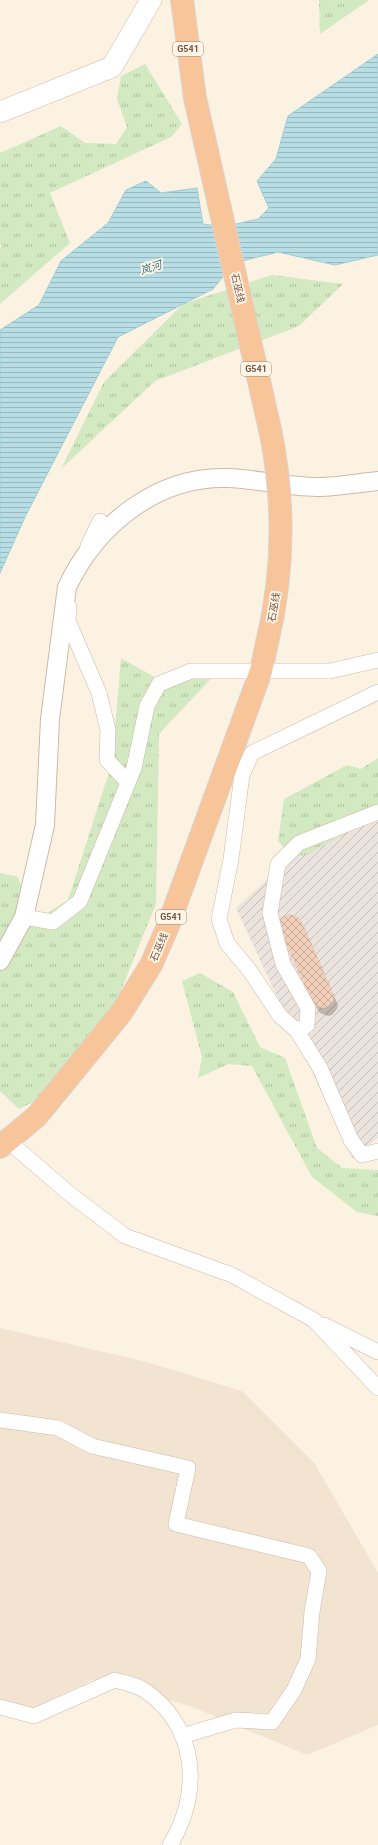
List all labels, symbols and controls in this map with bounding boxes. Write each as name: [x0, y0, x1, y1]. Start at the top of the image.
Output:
road number: G541: [173, 42, 203, 56]
water label: 岚河: [139, 258, 165, 277]
street label: 石巫线: [229, 272, 247, 304]
road number: G541: [241, 362, 271, 376]
street label: 石巫线: [266, 591, 282, 623]
road number: G541: [156, 910, 186, 924]
street label: 石巫线: [148, 931, 170, 963]

